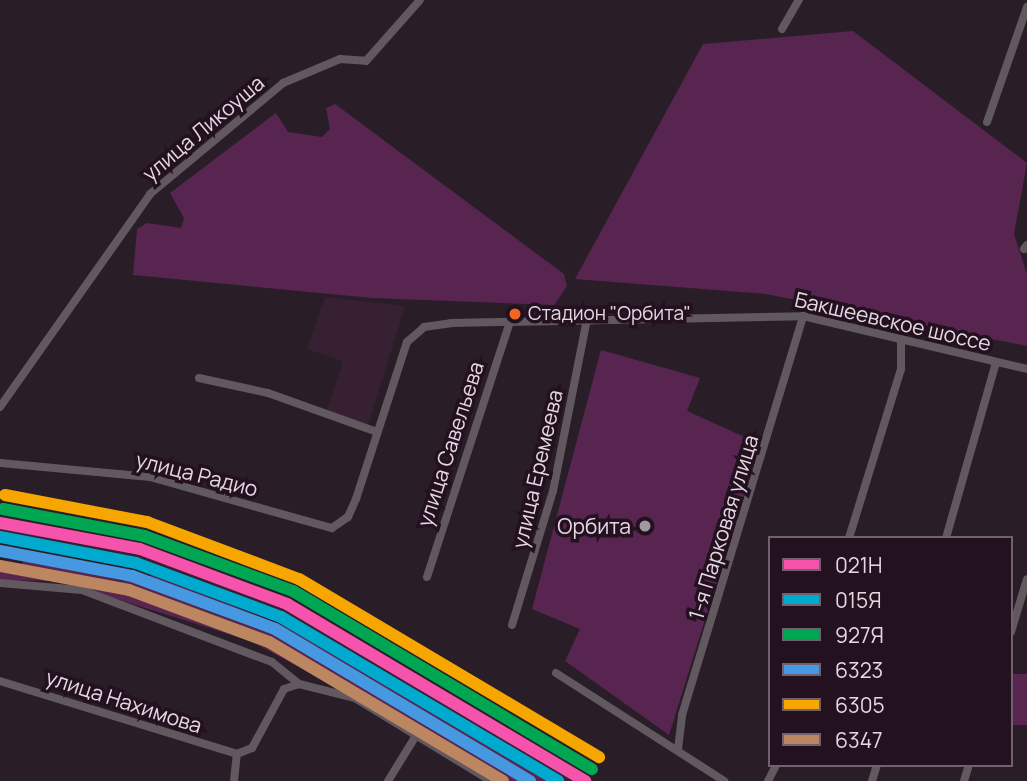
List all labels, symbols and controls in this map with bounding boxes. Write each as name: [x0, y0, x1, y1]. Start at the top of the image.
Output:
street label: улица Ликоуша: [137, 70, 269, 186]
street label: Бакшеевское шоссе: [792, 286, 994, 356]
place label: Стадион "Орбита": [528, 303, 691, 325]
marker: Стадион "Орбита": [508, 307, 522, 321]
street label: улица Савельева: [411, 358, 489, 530]
street label: улица Еремеева: [507, 387, 567, 551]
street label: 1-я Парковая улица: [683, 431, 763, 623]
street label: улица Радио: [133, 447, 261, 501]
place label: Орбита: [557, 513, 631, 539]
marker: Орбита: [637, 518, 653, 534]
legend: [768, 536, 1013, 767]
text: 021Н: [835, 551, 882, 579]
text: 015Я: [835, 586, 881, 614]
text: 927Я: [835, 621, 884, 649]
text: 6323: [835, 656, 883, 684]
street label: улица Нахимова: [43, 664, 205, 738]
text: 6305: [835, 691, 885, 719]
text: 6347: [835, 726, 883, 754]

